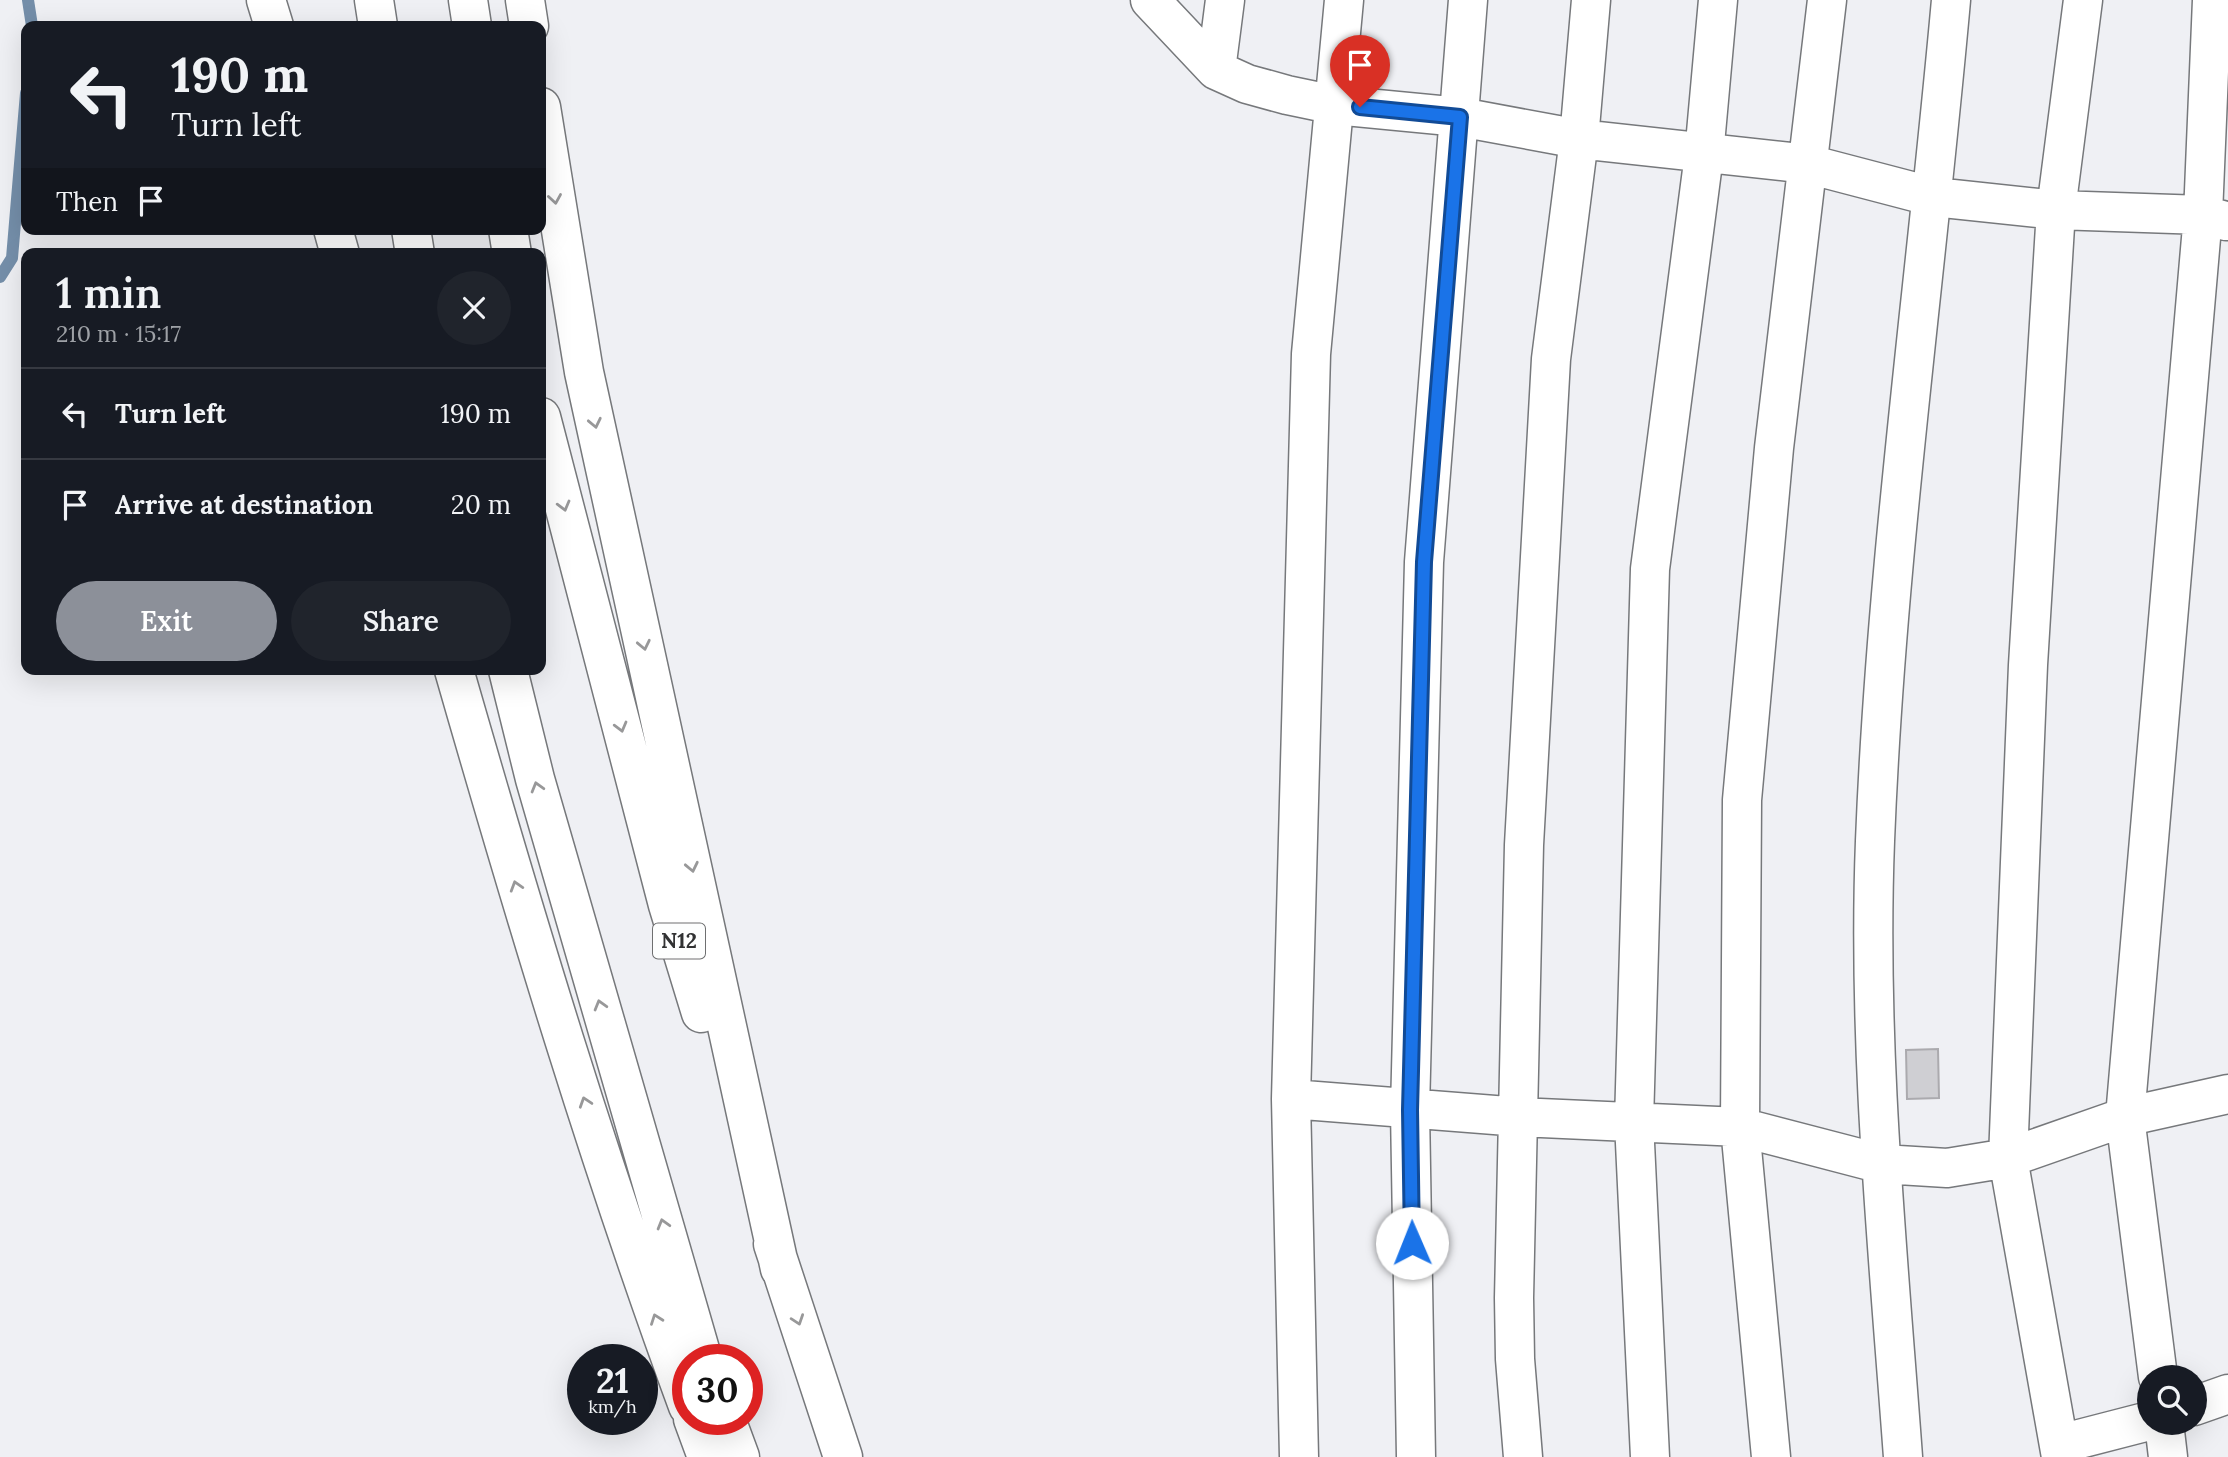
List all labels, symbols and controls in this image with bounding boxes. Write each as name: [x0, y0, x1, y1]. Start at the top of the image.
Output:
pin: [1330, 35, 1390, 107]
text: 190 m: [171, 43, 308, 105]
icon: arrive: [1341, 46, 1379, 84]
icon: left: [56, 49, 147, 140]
text: Turn left: [171, 104, 301, 145]
icon: arrive: [132, 182, 170, 220]
text: Then: [56, 185, 118, 218]
one-way arrow: [547, 193, 562, 205]
text: 1 min: [56, 266, 161, 320]
button: close: [437, 271, 511, 345]
text: 210 m · 15:17: [56, 319, 181, 348]
icon: left: [56, 395, 94, 433]
text: Turn left: [115, 397, 226, 430]
text: 190 m: [440, 397, 511, 430]
one-way arrow: [587, 417, 601, 429]
icon: arrive: [56, 486, 94, 524]
text: Arrive at destination: [115, 488, 373, 521]
text: 20 m: [451, 488, 511, 521]
one-way arrow: [556, 500, 570, 512]
button: Exit: [56, 581, 277, 661]
button: Share: [291, 581, 511, 661]
one-way arrow: [635, 639, 650, 651]
one-way arrow: [613, 720, 627, 732]
one-way arrow: [531, 781, 545, 793]
one-way arrow: [684, 861, 699, 873]
one-way arrow: [510, 880, 525, 892]
road number: N12: [653, 923, 705, 958]
one-way arrow: [594, 1000, 609, 1012]
one-way arrow: [579, 1097, 593, 1109]
position arrow: [1375, 1206, 1449, 1280]
one-way arrow: [657, 1218, 672, 1230]
one-way arrow: [650, 1313, 664, 1325]
one-way arrow: [789, 1314, 804, 1326]
speed limit sign: 30: [672, 1344, 763, 1435]
text: 21: [596, 1358, 629, 1403]
map controls: [2137, 1365, 2207, 1435]
button: search: [2137, 1365, 2207, 1435]
text: km/h: [588, 1395, 637, 1418]

